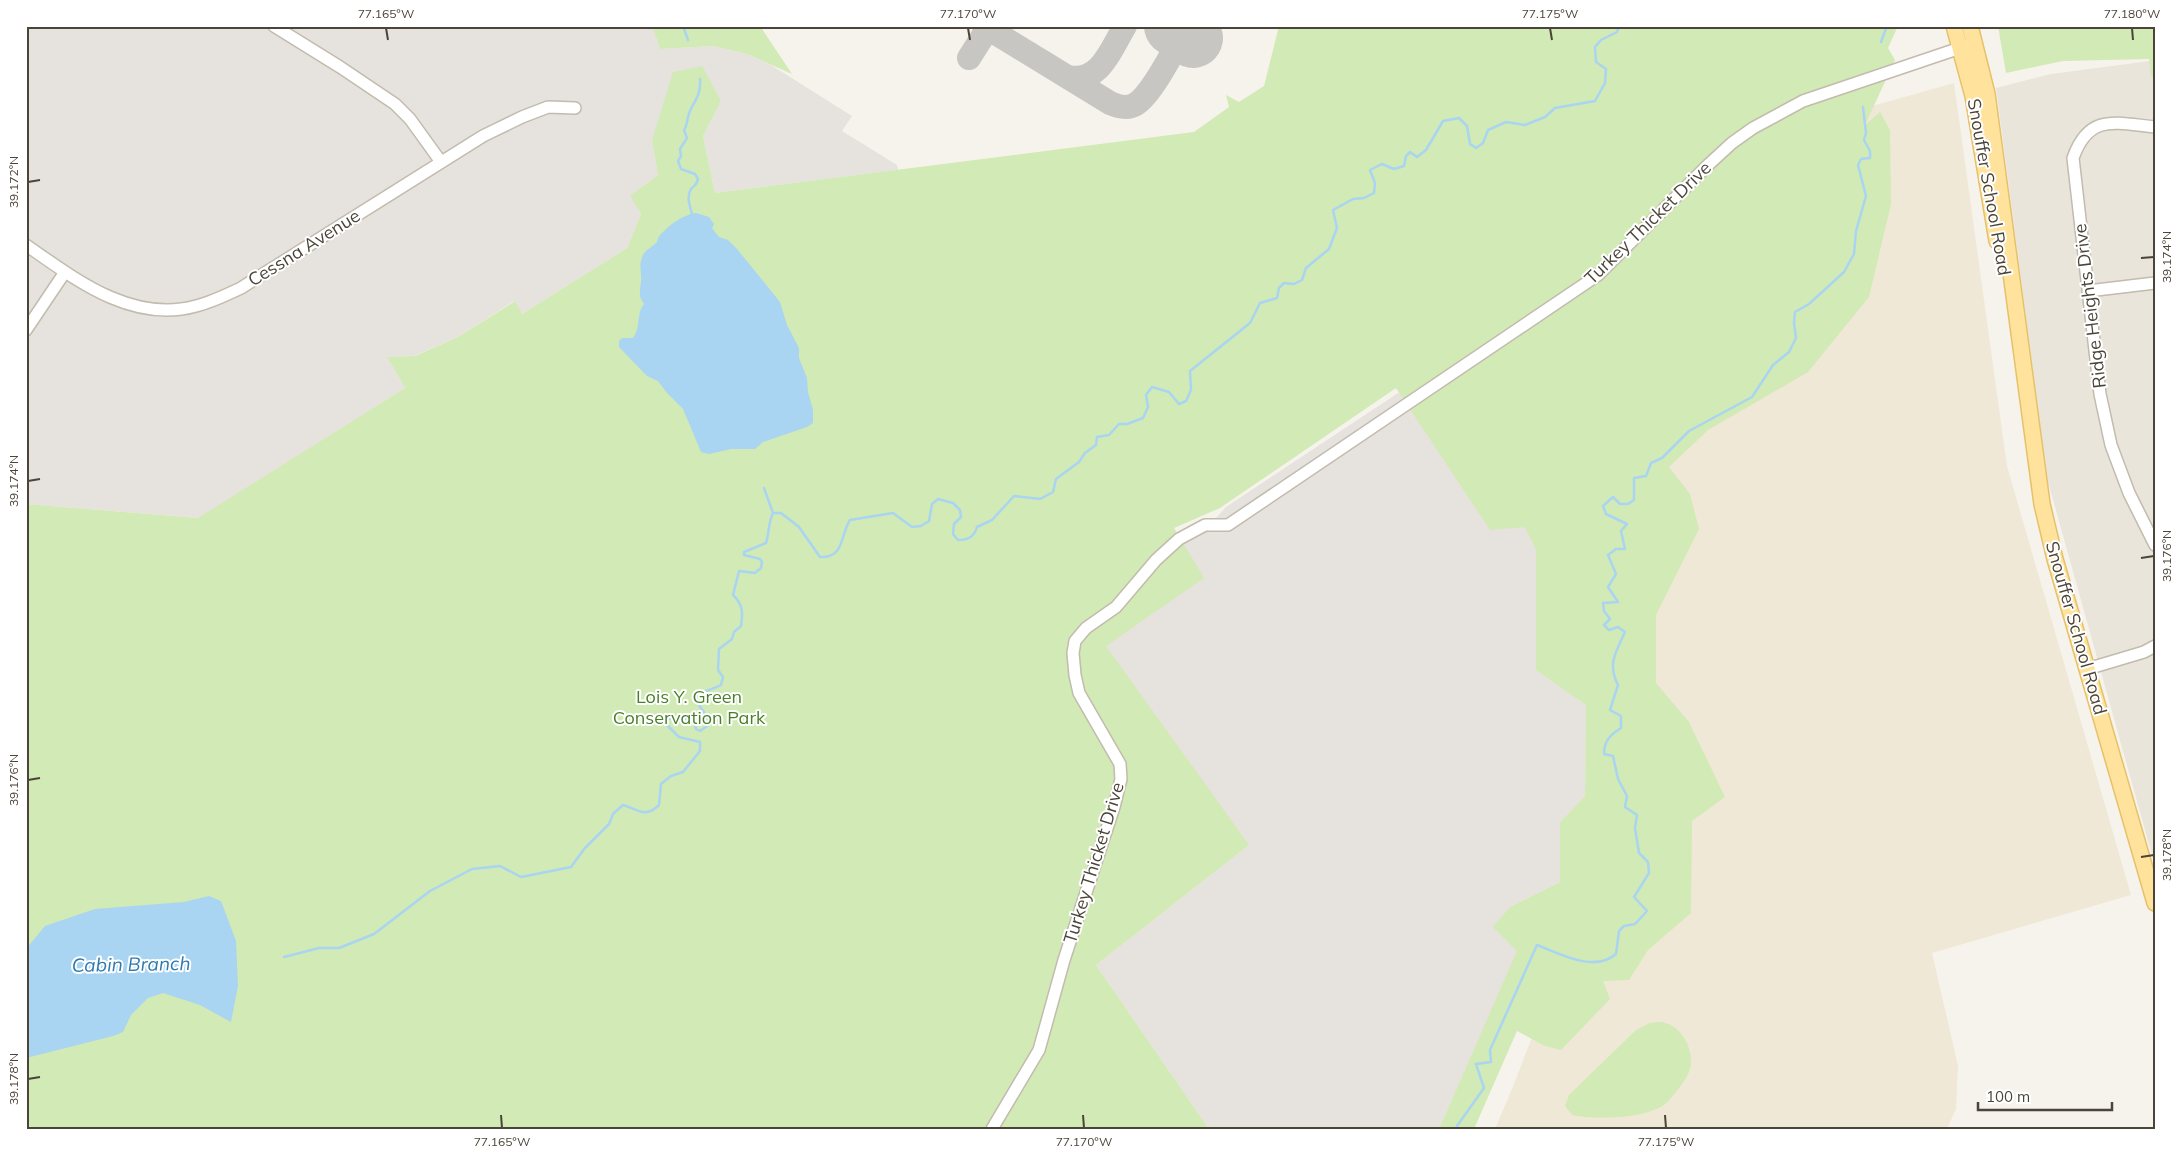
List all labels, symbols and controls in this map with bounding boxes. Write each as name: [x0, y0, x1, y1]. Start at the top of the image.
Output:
text: 77.165°W: [358, 6, 414, 21]
text: 77.170°W: [940, 6, 996, 21]
text: 77.175°W: [1522, 6, 1578, 21]
text: 77.180°W: [2104, 6, 2160, 21]
street label: Snouffer School Road: [1963, 97, 2016, 277]
text: 39.172°N: [6, 156, 21, 208]
street label: Turkey Thicket Drive: [1579, 156, 1716, 289]
street label: Cessna Avenue: [243, 204, 364, 291]
street label: Ridge Heights Drive: [2068, 222, 2111, 390]
text: 39.174°N: [2159, 231, 2174, 283]
text: 39.174°N: [6, 455, 21, 507]
text: 39.176°N: [2159, 530, 2174, 582]
street label: Snouffer School Road: [2041, 538, 2112, 717]
park label: Lois Y. Green Conservation Park: [613, 685, 766, 729]
text: 39.176°N: [6, 754, 21, 806]
street label: Turkey Thicket Drive: [1058, 779, 1129, 946]
text: 39.178°N: [2159, 829, 2174, 881]
water label: Cabin Branch: [71, 951, 191, 977]
text: 39.178°N: [6, 1053, 21, 1105]
scale bar: [1978, 1080, 2112, 1112]
text: 100 m: [1986, 1087, 2030, 1106]
text: 77.165°W: [474, 1134, 530, 1149]
text: 77.170°W: [1056, 1134, 1112, 1149]
text: 77.175°W: [1638, 1134, 1694, 1149]

